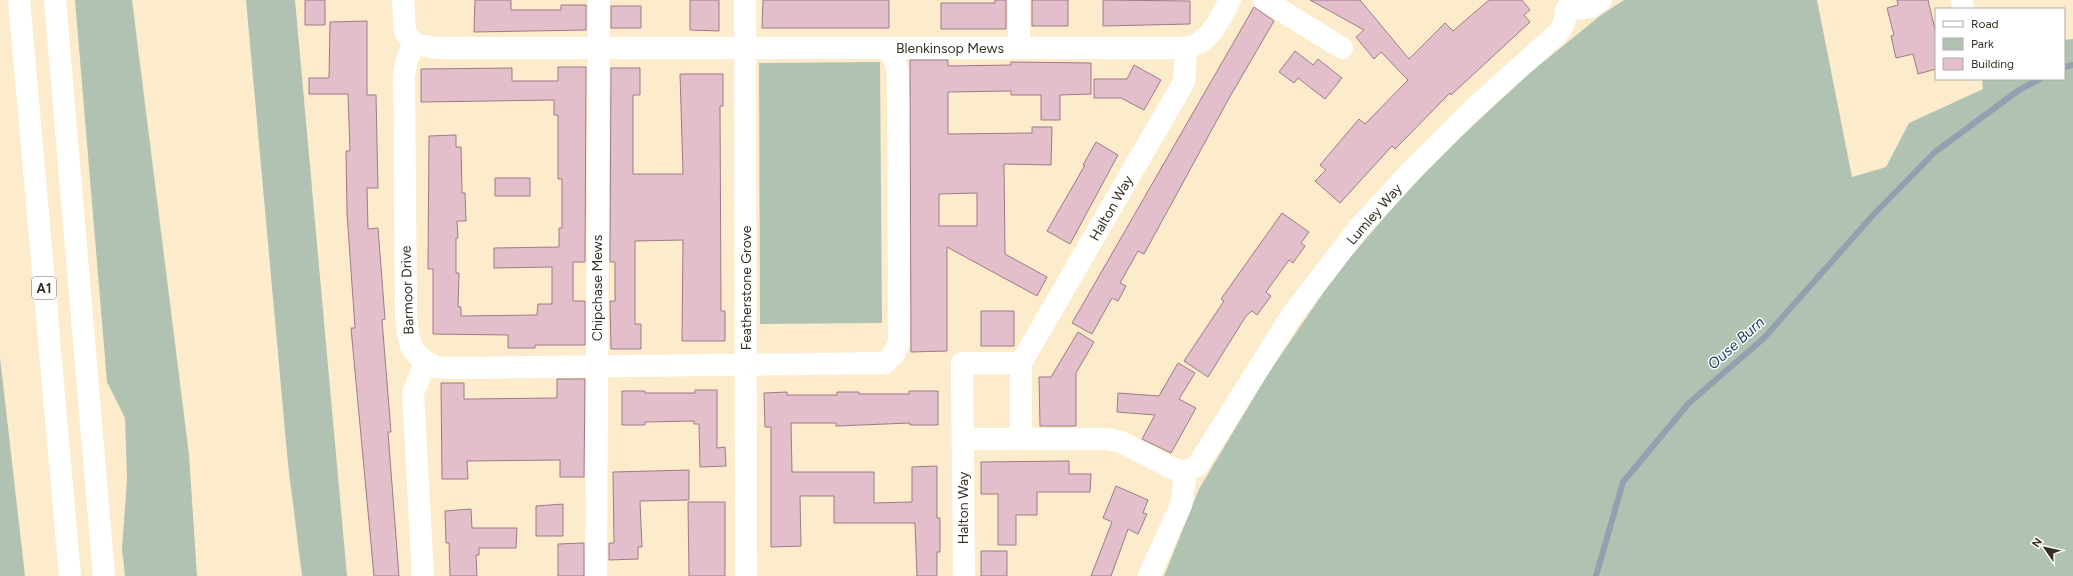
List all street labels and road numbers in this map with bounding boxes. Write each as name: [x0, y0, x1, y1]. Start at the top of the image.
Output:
street label: Blenkinsop Mews: [896, 40, 1004, 57]
street label: Halton Way: [1086, 172, 1137, 244]
street label: Lumley Way: [1343, 180, 1406, 248]
street label: Featherstone Grove: [738, 225, 755, 350]
street label: Chipchase Mews: [589, 235, 606, 341]
street label: Barmoor Drive: [397, 245, 418, 335]
road number: A1: [32, 277, 56, 299]
street label: Halton Way: [955, 471, 972, 544]

